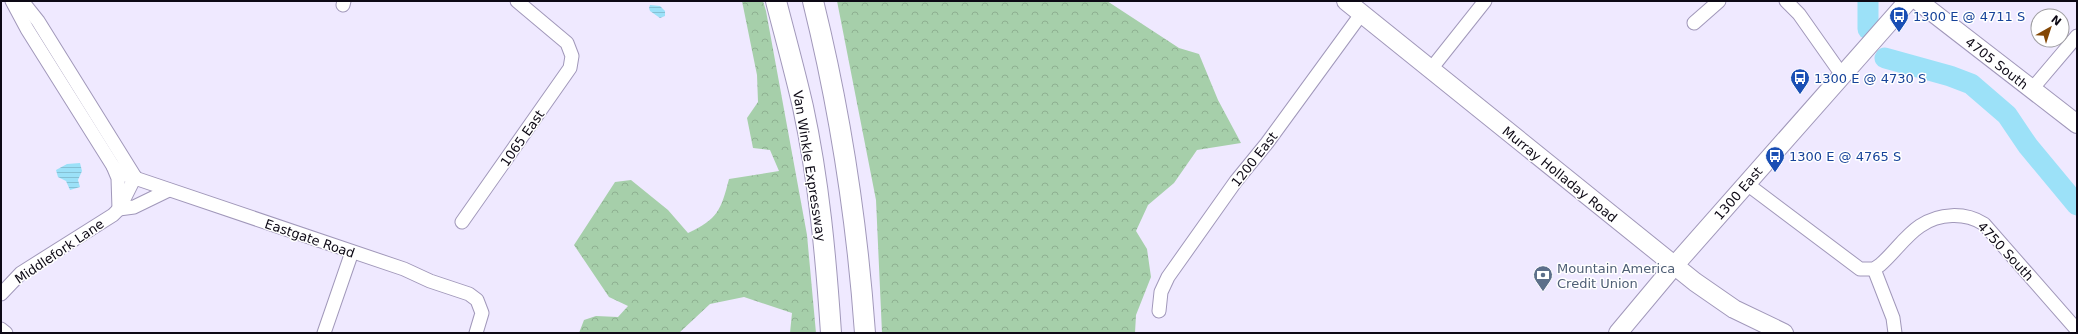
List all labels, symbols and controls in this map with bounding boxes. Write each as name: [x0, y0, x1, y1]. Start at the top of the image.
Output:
bus stop icon: 1300 E @ 4711 S: [1888, 5, 1910, 33]
north arrow: [2030, 8, 2070, 48]
place label: 1300 E @ 4711 S: [1913, 9, 2025, 24]
text: N: [2048, 13, 2064, 29]
street label: 4705 South: [1963, 34, 2031, 92]
bus stop icon: 1300 E @ 4730 S: [1789, 67, 1811, 95]
place label: 1300 E @ 4730 S: [1814, 71, 1926, 86]
street label: Van Winkle Expressway: [790, 89, 829, 243]
street label: 1065 East: [498, 107, 547, 169]
street label: Murray Holladay Road: [1499, 123, 1620, 225]
street label: 1200 East: [1228, 129, 1280, 190]
bus stop icon: 1300 E @ 4765 S: [1764, 145, 1786, 173]
place label: 1300 E @ 4765 S: [1789, 149, 1901, 164]
street label: 1300 East: [1711, 164, 1765, 223]
street label: Middlefork Lane: [12, 216, 107, 287]
street label: Eastgate Road: [263, 216, 357, 261]
street label: 4750 South: [1975, 219, 2037, 284]
place label: Mountain America Credit Union: [1557, 261, 1675, 291]
bank icon: Mountain America Credit Union: [1532, 264, 1554, 292]

